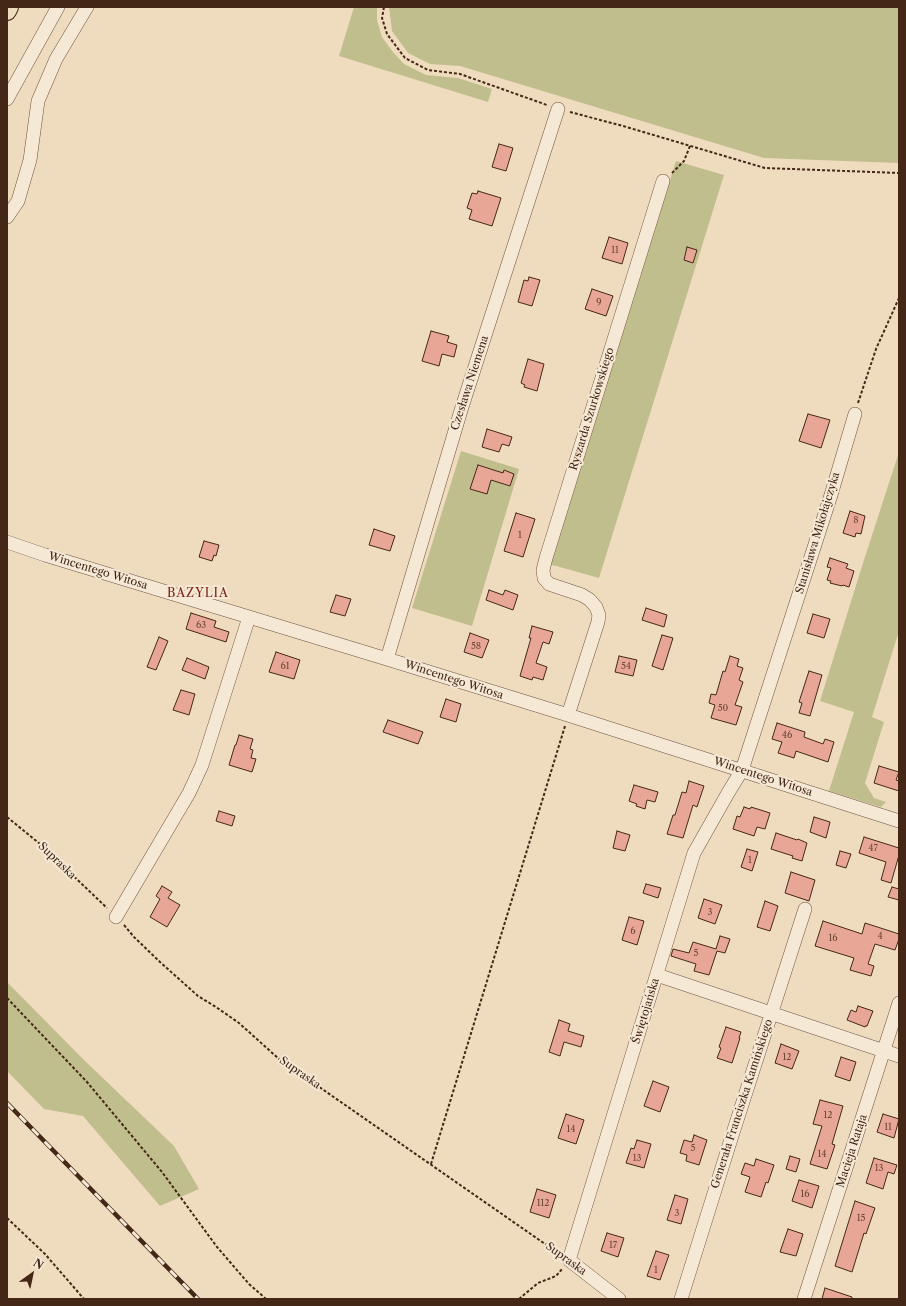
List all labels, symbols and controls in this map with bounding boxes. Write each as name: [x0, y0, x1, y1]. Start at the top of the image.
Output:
house number: 11: [611, 245, 619, 255]
house number: 9: [596, 297, 602, 307]
street label: Czesława Niemena: [448, 334, 492, 432]
street label: Ryszarda Szurkowskiego: [567, 346, 617, 472]
street label: Stanisława Mikołajczyka: [793, 471, 843, 595]
house number: 8: [853, 515, 859, 525]
house number: 1: [518, 530, 522, 540]
street label: Wincentego Witosa: [47, 550, 149, 592]
district label: BAZYLIA: [167, 587, 229, 601]
house number: 63: [196, 620, 206, 630]
house number: 58: [471, 641, 481, 651]
street label: Wincentego Witosa: [403, 658, 505, 702]
house number: 61: [280, 661, 290, 671]
house number: 54: [621, 661, 631, 671]
house number: 50: [718, 703, 728, 713]
house number: 46: [782, 730, 792, 740]
street label: Wincentego Witosa: [712, 755, 814, 799]
street label: Supraska: [35, 840, 79, 882]
house number: 47: [868, 843, 878, 853]
house number: 1: [748, 855, 752, 865]
house number: 3: [708, 907, 712, 917]
house number: 6: [630, 926, 636, 936]
house number: 4: [877, 931, 883, 941]
house number: 16: [828, 933, 838, 943]
house number: 5: [694, 948, 698, 958]
street label: Świętojańska: [630, 976, 662, 1046]
street label: Generała Franciszka Kamińskiego: [708, 1018, 776, 1190]
house number: 12: [783, 1052, 791, 1062]
street label: Supraska: [277, 1054, 323, 1092]
house number: 12: [824, 1110, 832, 1120]
street label: Macieja Rataja: [834, 1113, 870, 1189]
house number: 11: [884, 1122, 892, 1132]
house number: 14: [567, 1124, 575, 1134]
house number: 5: [691, 1143, 695, 1153]
house number: 14: [818, 1149, 826, 1159]
house number: 13: [633, 1153, 641, 1163]
house number: 13: [875, 1163, 883, 1173]
house number: 16: [800, 1189, 810, 1199]
house number: 112: [537, 1198, 549, 1208]
house number: 3: [675, 1208, 679, 1218]
house number: 15: [857, 1213, 865, 1223]
street label: Supraska: [543, 1240, 589, 1278]
house number: 17: [609, 1240, 617, 1250]
north arrow: [12, 1254, 52, 1294]
text: N: [31, 1255, 46, 1272]
house number: 1: [654, 1265, 658, 1275]

